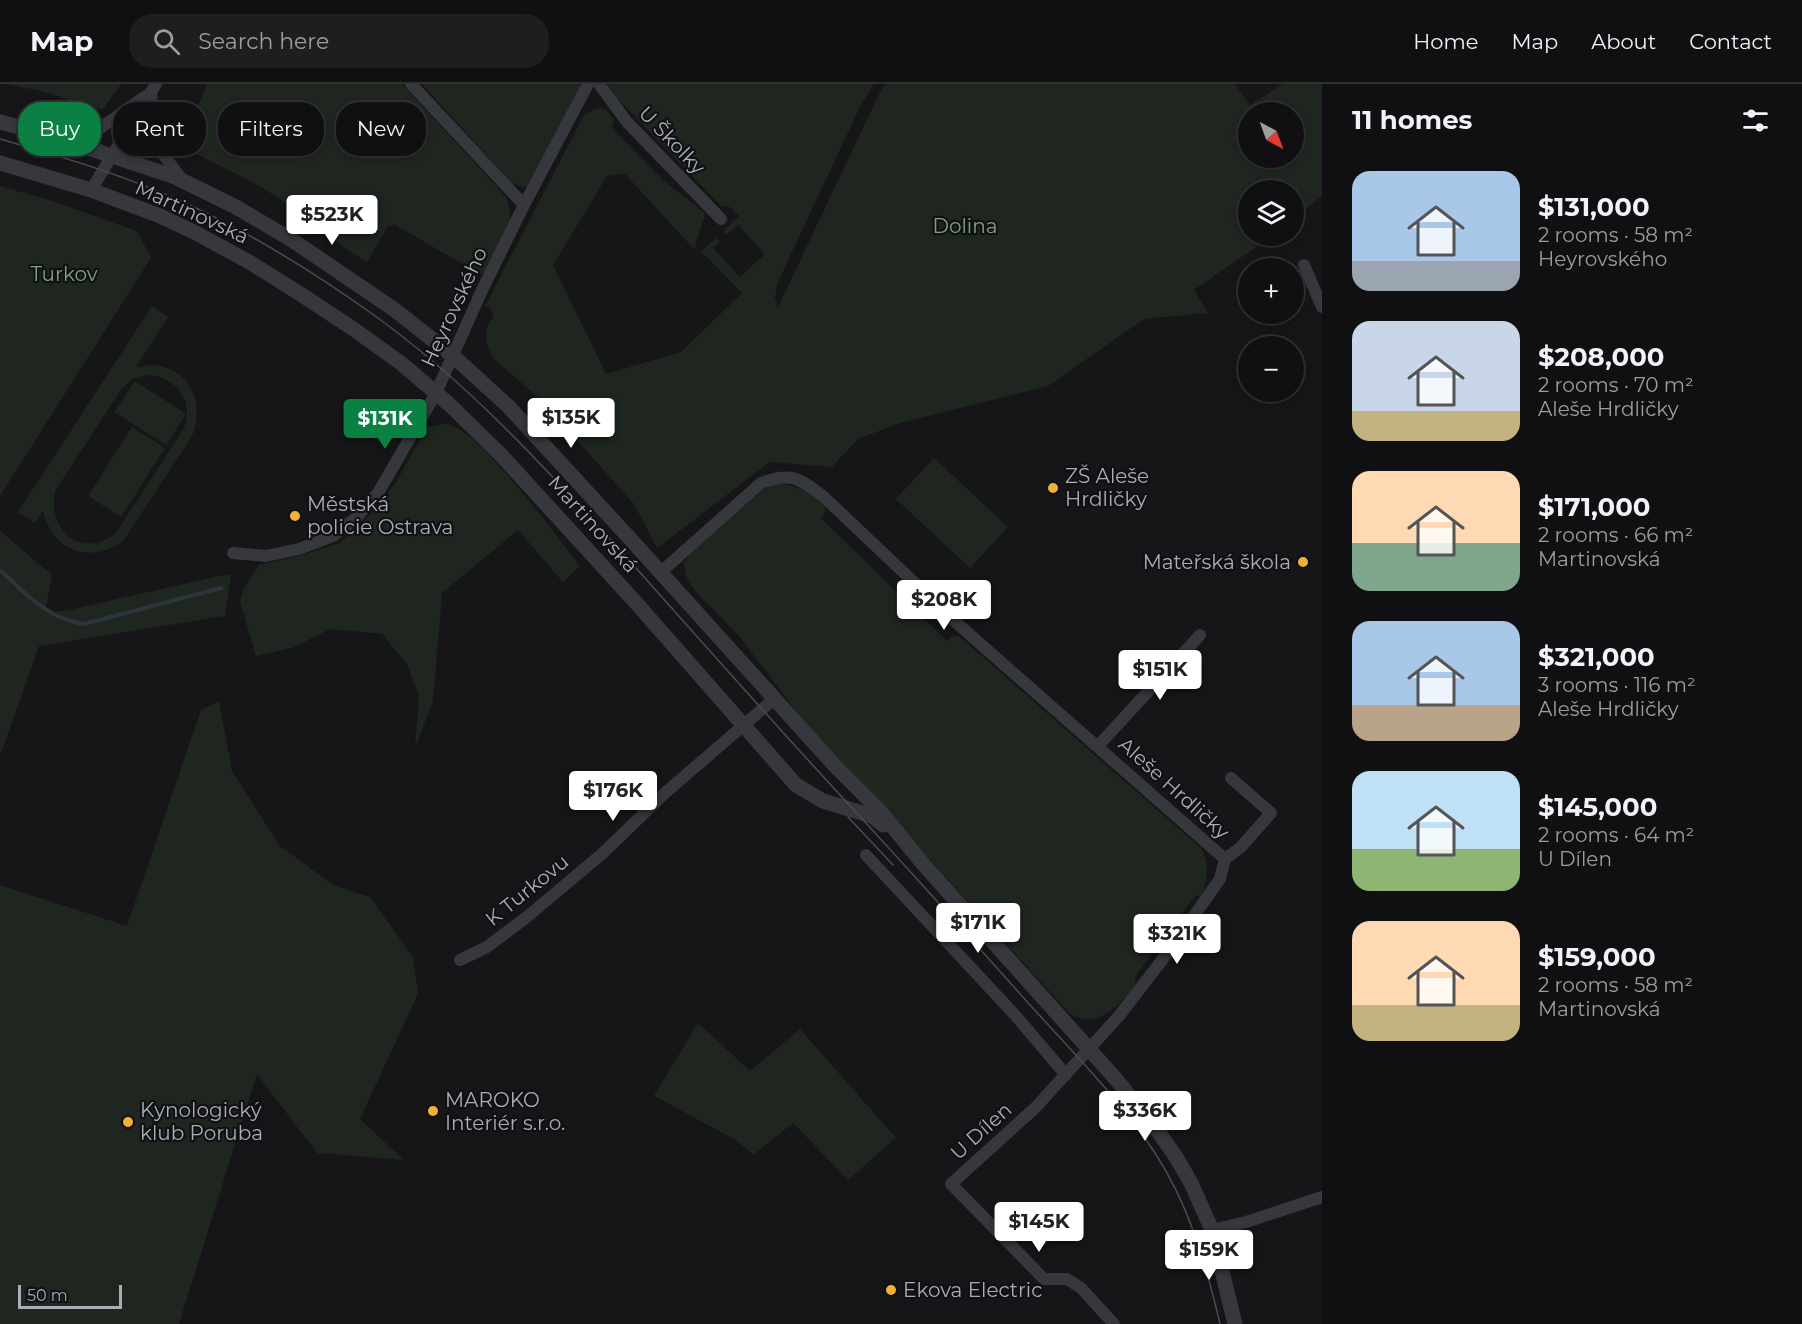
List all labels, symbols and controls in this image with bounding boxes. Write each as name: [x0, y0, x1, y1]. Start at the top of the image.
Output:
search box: [129, 14, 549, 68]
text: Map: [30, 24, 93, 58]
icon: search: [150, 25, 183, 58]
text: Search here: [198, 28, 329, 55]
text: Home: [1413, 29, 1478, 54]
text: Map: [1511, 29, 1558, 54]
text: About: [1591, 29, 1656, 54]
text: Contact: [1689, 29, 1772, 54]
street label: U Školky: [634, 101, 710, 179]
chip: Buy: [18, 102, 101, 156]
chip: Rent: [113, 102, 206, 156]
chip: Filters: [218, 102, 324, 156]
chip: New: [336, 102, 426, 156]
north arrow: [1238, 102, 1304, 168]
map controls: [1238, 102, 1304, 402]
text: 11 homes: [1352, 104, 1472, 136]
icon: filters: [1739, 104, 1772, 137]
street label: Martinovská: [131, 175, 253, 249]
button: layers: [1238, 180, 1304, 246]
text: $131,000: [1538, 191, 1650, 223]
pin: $523K: [290, 195, 374, 246]
icon: home: [1400, 195, 1472, 267]
text: $523K: [301, 202, 364, 226]
park label: Dolina: [932, 214, 998, 238]
text: 2 rooms · 58 m²: [1538, 223, 1693, 247]
street label: Heyrovského: [416, 243, 492, 371]
text: Heyrovského: [1538, 247, 1667, 271]
button: +: [1238, 258, 1304, 324]
park label: Turkov: [30, 262, 98, 286]
button: −: [1238, 336, 1304, 402]
text: $208,000: [1538, 341, 1664, 373]
icon: home: [1400, 345, 1472, 417]
text: 2 rooms · 70 m²: [1538, 373, 1694, 397]
text: Aleše Hrdličky: [1538, 397, 1679, 421]
pin: $135K: [529, 398, 613, 449]
pin: $131K: [343, 399, 427, 450]
text: $135K: [542, 405, 600, 429]
text: $131K: [358, 406, 412, 430]
place label: ZŠ Aleše Hrdličky: [1065, 464, 1149, 511]
street label: Martinovská: [543, 470, 643, 578]
marker: ZŠ Aleše Hrdličky: [1046, 481, 1060, 495]
text: $171,000: [1538, 491, 1651, 523]
place label: Městská policie Ostrava: [307, 492, 453, 539]
icon: home: [1400, 495, 1472, 567]
marker: Městská policie Ostrava: [288, 509, 302, 523]
text: 2 rooms · 66 m²: [1538, 523, 1693, 547]
text: Martinovská: [1538, 547, 1661, 571]
place label: Mateřská škola: [1143, 550, 1291, 574]
marker: Mateřská škola: [1296, 555, 1310, 569]
pin: $208K: [902, 580, 986, 631]
text: $208K: [911, 587, 977, 611]
text: $321,000: [1538, 641, 1655, 673]
icon: home: [1400, 645, 1472, 717]
pin: $151K: [1118, 650, 1202, 701]
text: $151K: [1133, 657, 1187, 681]
text: 3 rooms · 116 m²: [1538, 673, 1696, 697]
text: Aleše Hrdličky: [1538, 697, 1679, 721]
street label: Aleše Hrdličky: [1114, 732, 1234, 844]
pin: $176K: [571, 771, 655, 822]
text: $176K: [583, 778, 643, 802]
text: $145,000: [1538, 791, 1657, 823]
icon: home: [1400, 795, 1472, 867]
text: 2 rooms · 64 m²: [1538, 823, 1694, 847]
text: U Dílen: [1538, 847, 1612, 871]
street label: K Turkovu: [481, 849, 573, 931]
pin: $171K: [936, 903, 1020, 954]
text: $171K: [950, 910, 1006, 934]
pin: $321K: [1135, 914, 1219, 965]
text: $321K: [1148, 921, 1206, 945]
text: $159,000: [1538, 941, 1656, 973]
icon: home: [1400, 945, 1472, 1017]
text: 2 rooms · 58 m²: [1538, 973, 1693, 997]
text: Martinovská: [1538, 997, 1661, 1021]
place label: MAROKO Interiér s.r.o.: [445, 1088, 565, 1135]
pin: $336K: [1103, 1091, 1187, 1142]
street label: U Dílen: [945, 1097, 1017, 1165]
place label: Kynologický klub Poruba: [140, 1098, 263, 1145]
text: $336K: [1113, 1098, 1177, 1122]
marker: MAROKO Interiér s.r.o.: [426, 1104, 440, 1118]
marker: Kynologický klub Poruba: [121, 1115, 135, 1129]
pin: $145K: [997, 1202, 1081, 1253]
text: $145K: [1009, 1209, 1069, 1233]
pin: $159K: [1167, 1230, 1251, 1281]
text: $159K: [1179, 1237, 1239, 1261]
place label: Ekova Electric: [903, 1278, 1043, 1302]
scale bar: [18, 1282, 122, 1310]
marker: Ekova Electric: [884, 1283, 898, 1297]
text: 50 m: [27, 1286, 68, 1305]

